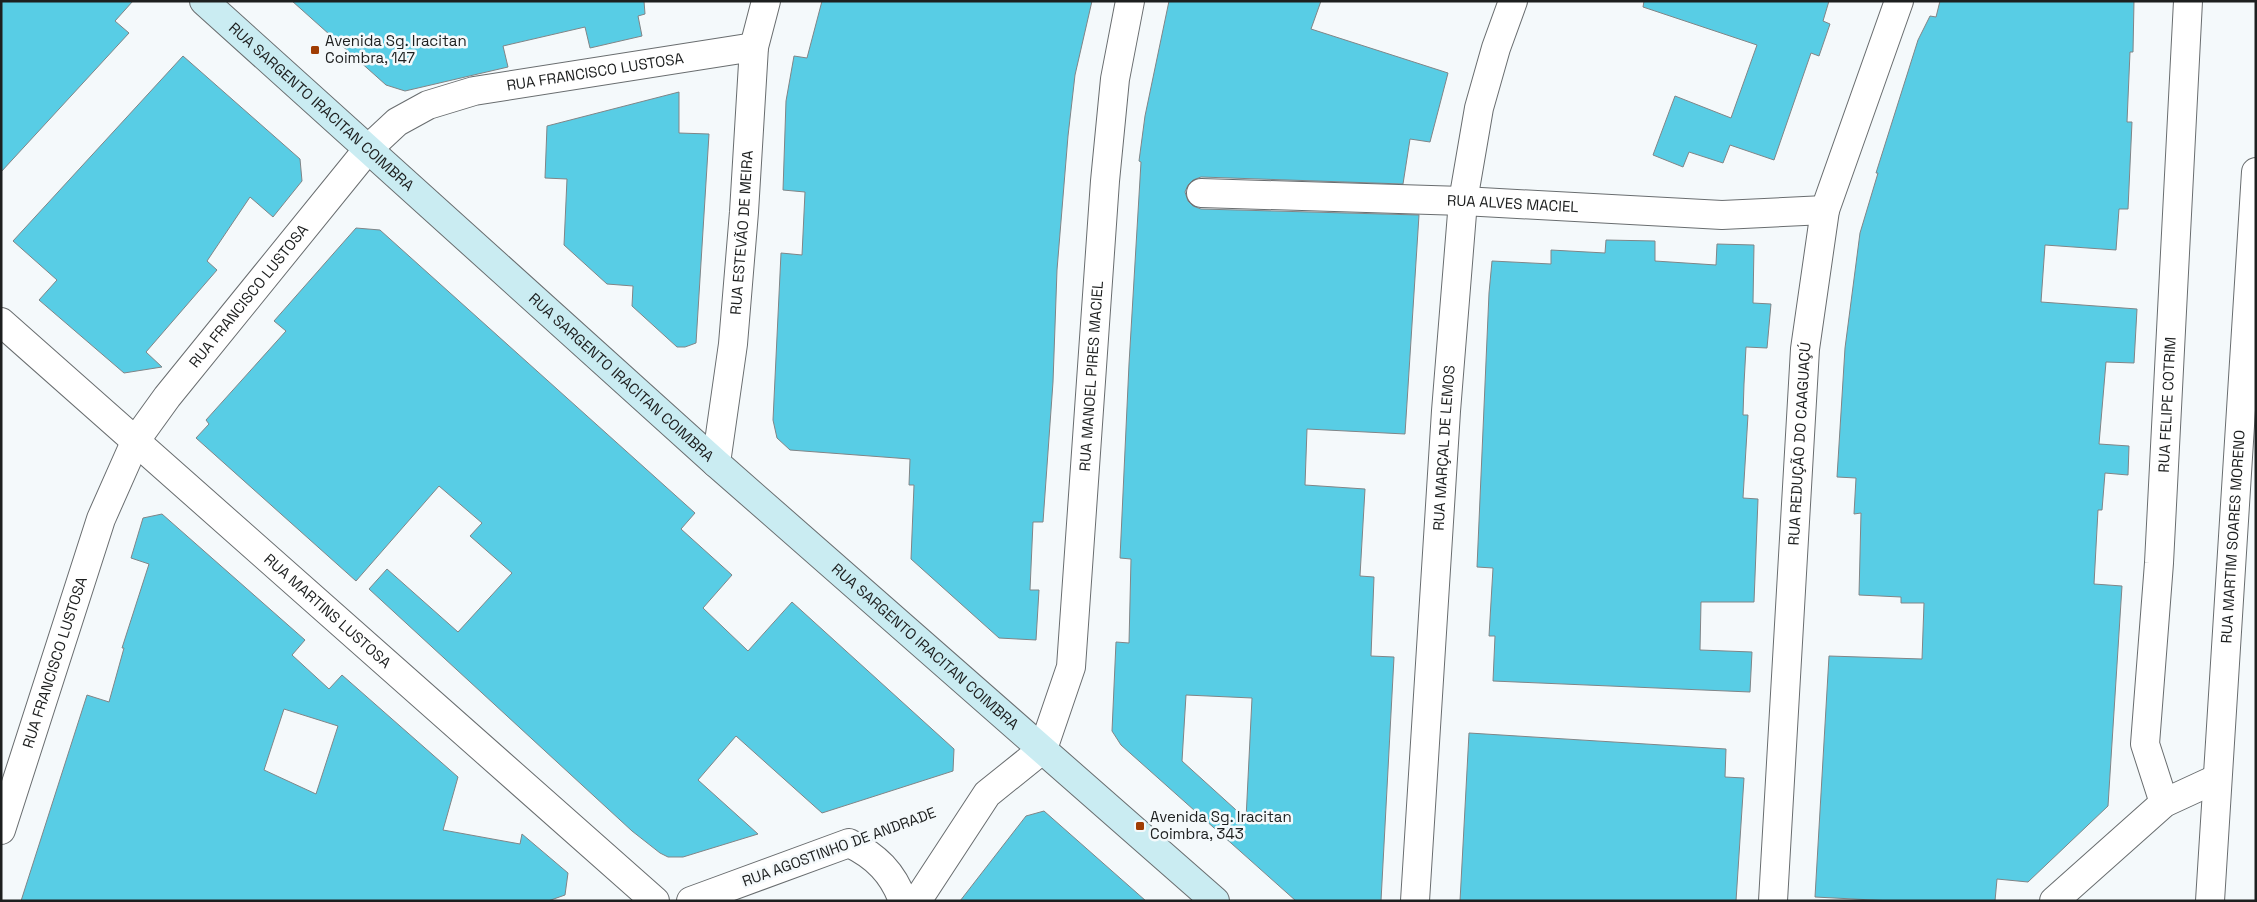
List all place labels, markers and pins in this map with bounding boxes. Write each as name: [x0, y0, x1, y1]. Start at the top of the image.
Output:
place label: Avenida Sg. Iracitan Coimbra, 147: [325, 31, 467, 67]
marker: Avenida Sg. Iracitan Coimbra, 147: [309, 44, 321, 56]
place label: Avenida Sg. Iracitan Coimbra, 343: [1150, 807, 1292, 843]
marker: Avenida Sg. Iracitan Coimbra, 343: [1134, 820, 1146, 832]

